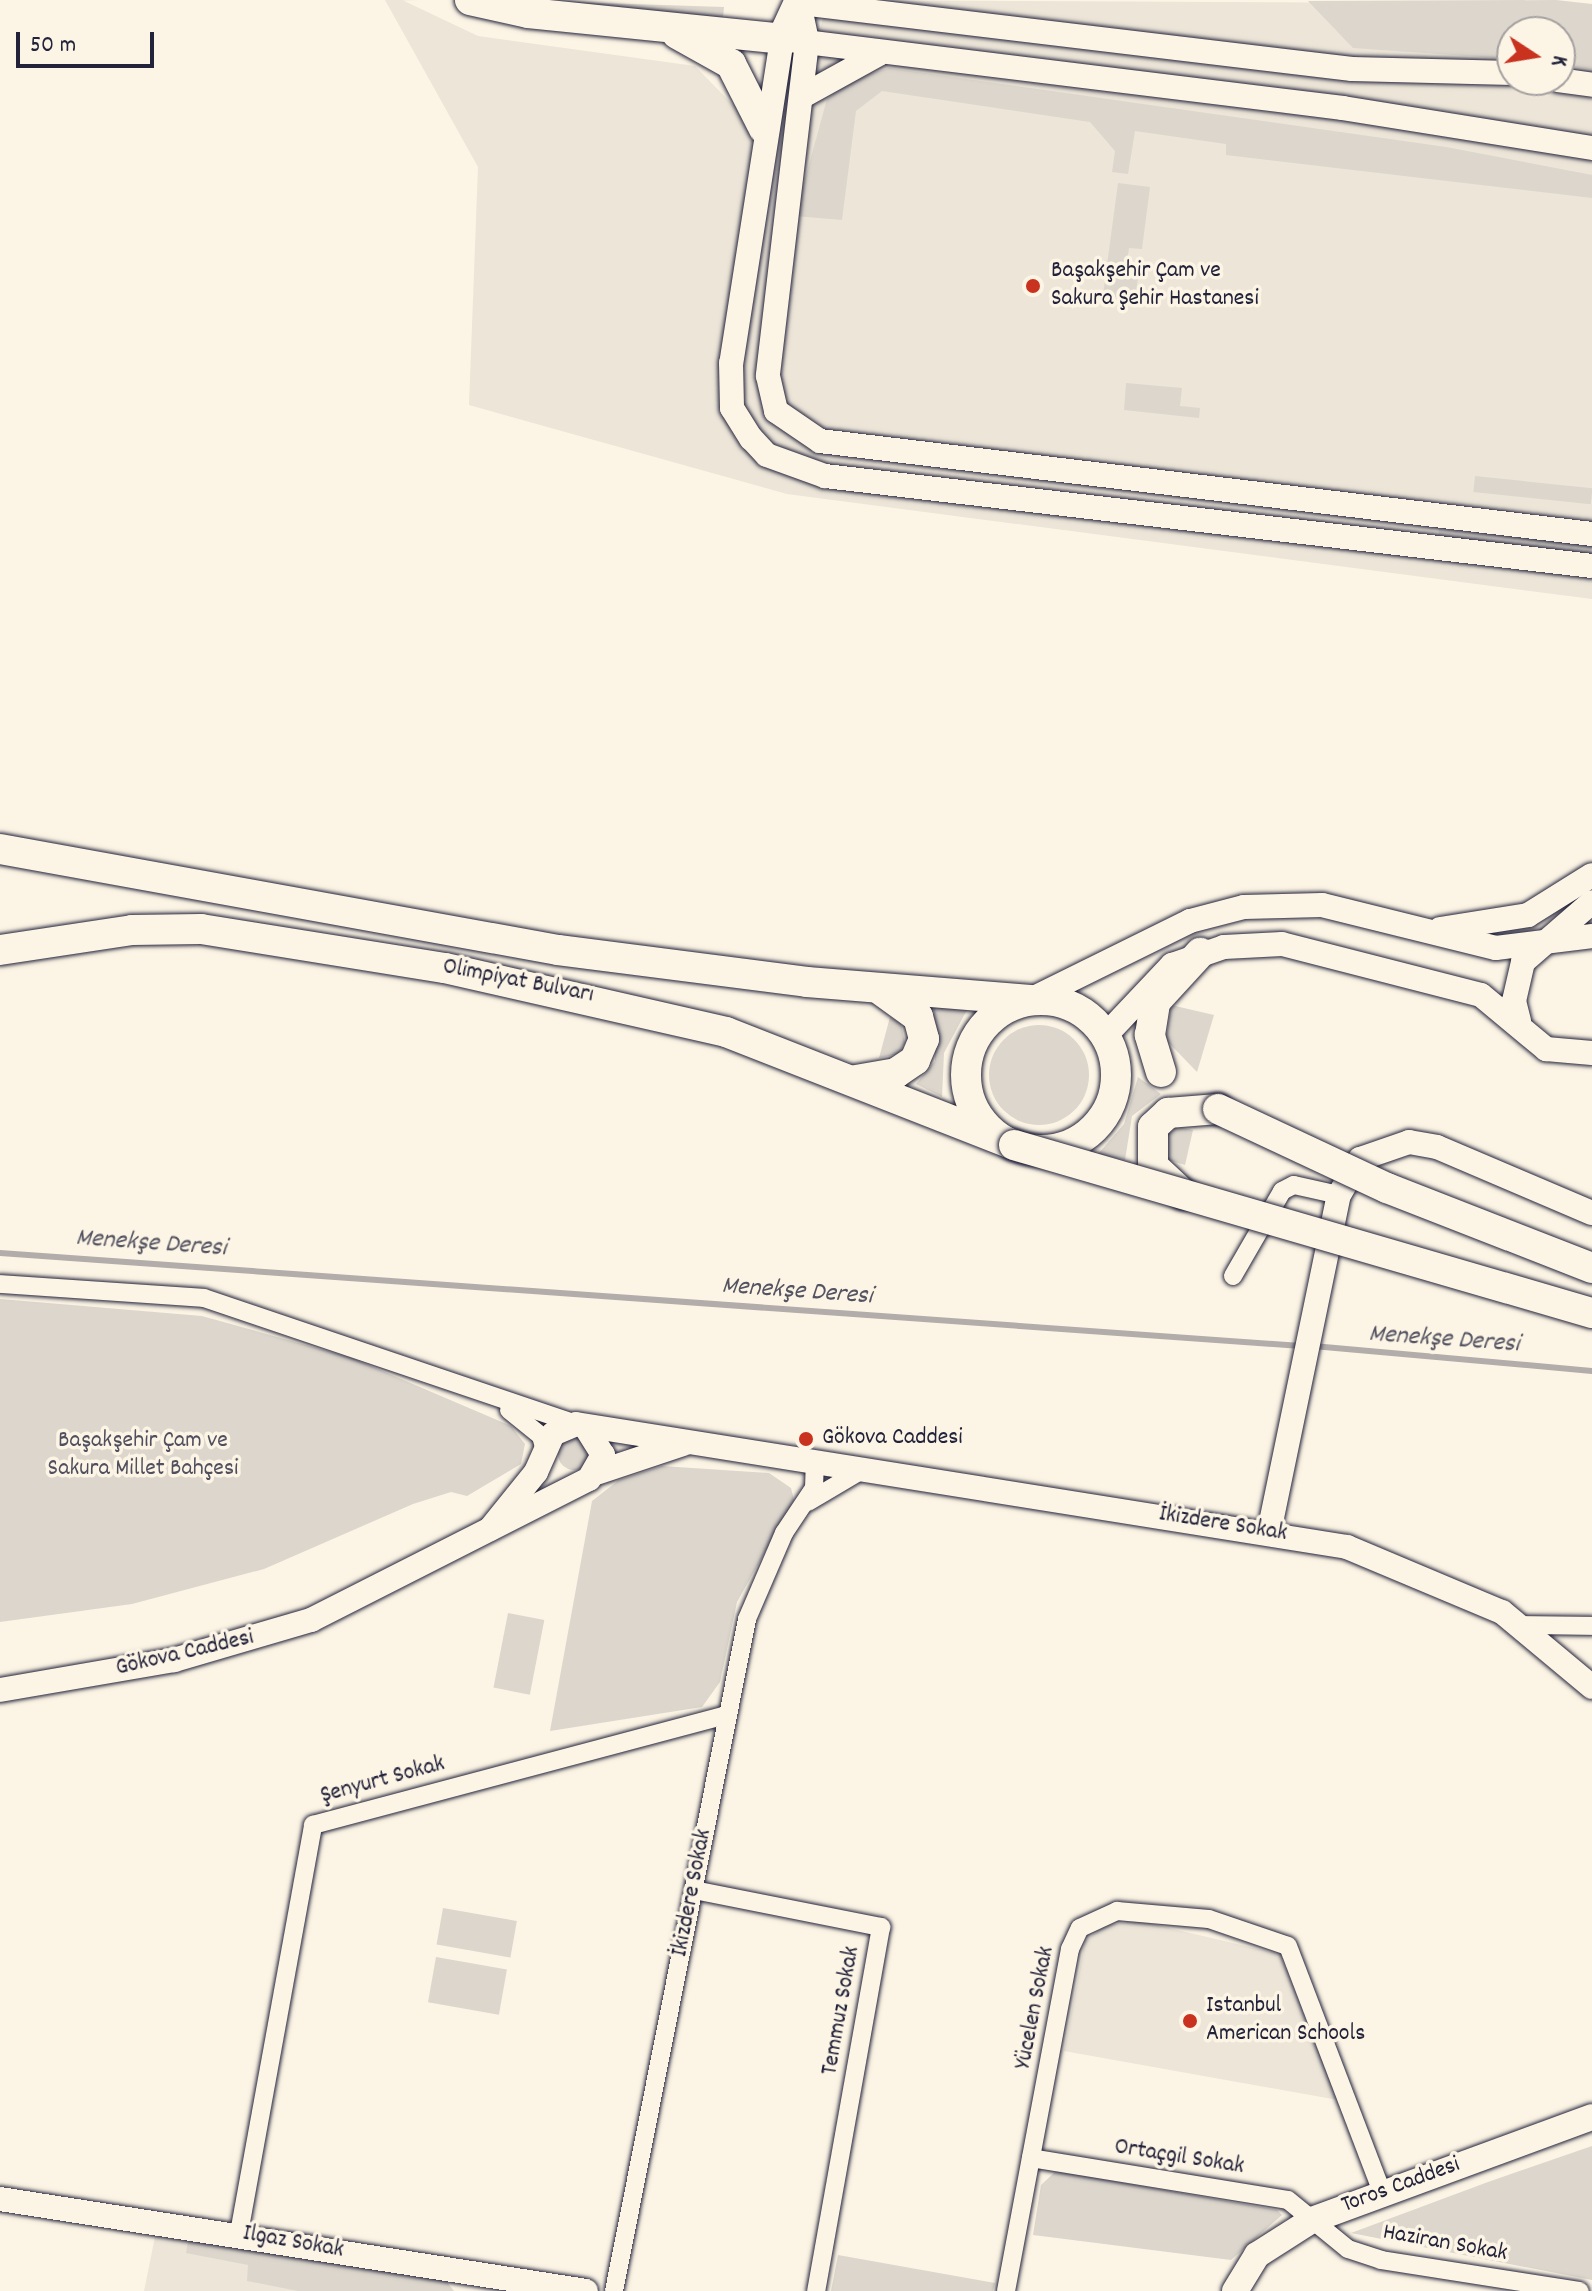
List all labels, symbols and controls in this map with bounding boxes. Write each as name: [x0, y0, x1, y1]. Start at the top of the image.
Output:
scale bar: [20, 16, 158, 66]
north arrow: [1496, 16, 1576, 96]
text: 50 m: [30, 29, 76, 63]
text: K: [1542, 52, 1574, 69]
place label: Başakşehir Çam ve Sakura Şehir Hastanesi: [1051, 258, 1259, 314]
marker: Başakşehir Çam ve Sakura Şehir Hastanesi: [1022, 275, 1044, 297]
street label: Olimpiyat Bulvarı: [440, 953, 596, 1011]
water label: Menekşe Deresi: [75, 1223, 227, 1265]
water label: Menekşe Deresi: [721, 1271, 873, 1313]
water label: Menekşe Deresi: [1368, 1319, 1520, 1361]
place label: Gökova Caddesi: [822, 1425, 963, 1453]
park label: Başakşehir Çam ve Sakura Millet Bahçesi: [48, 1428, 238, 1484]
marker: Gökova Caddesi: [797, 1430, 815, 1448]
street label: İkizdere Sokak: [1157, 1501, 1289, 1549]
street label: Gökova Caddesi: [113, 1624, 257, 1684]
street label: Şenyurt Sokak: [318, 1751, 448, 1811]
street label: İkizdere Sokak: [667, 1827, 719, 1959]
street label: Temmuz Sokak: [817, 1944, 867, 2078]
street label: Yücelen Sokak: [1010, 1944, 1062, 2072]
place label: Istanbul American Schools: [1206, 1993, 1365, 2049]
marker: Istanbul American Schools: [1181, 2012, 1199, 2030]
street label: Ortaçgil Sokak: [1112, 2134, 1246, 2182]
street label: Toros Caddesi: [1338, 2151, 1464, 2221]
street label: Haziran Sokak: [1380, 2219, 1510, 2269]
street label: Ilgaz Sokak: [240, 2220, 346, 2266]

